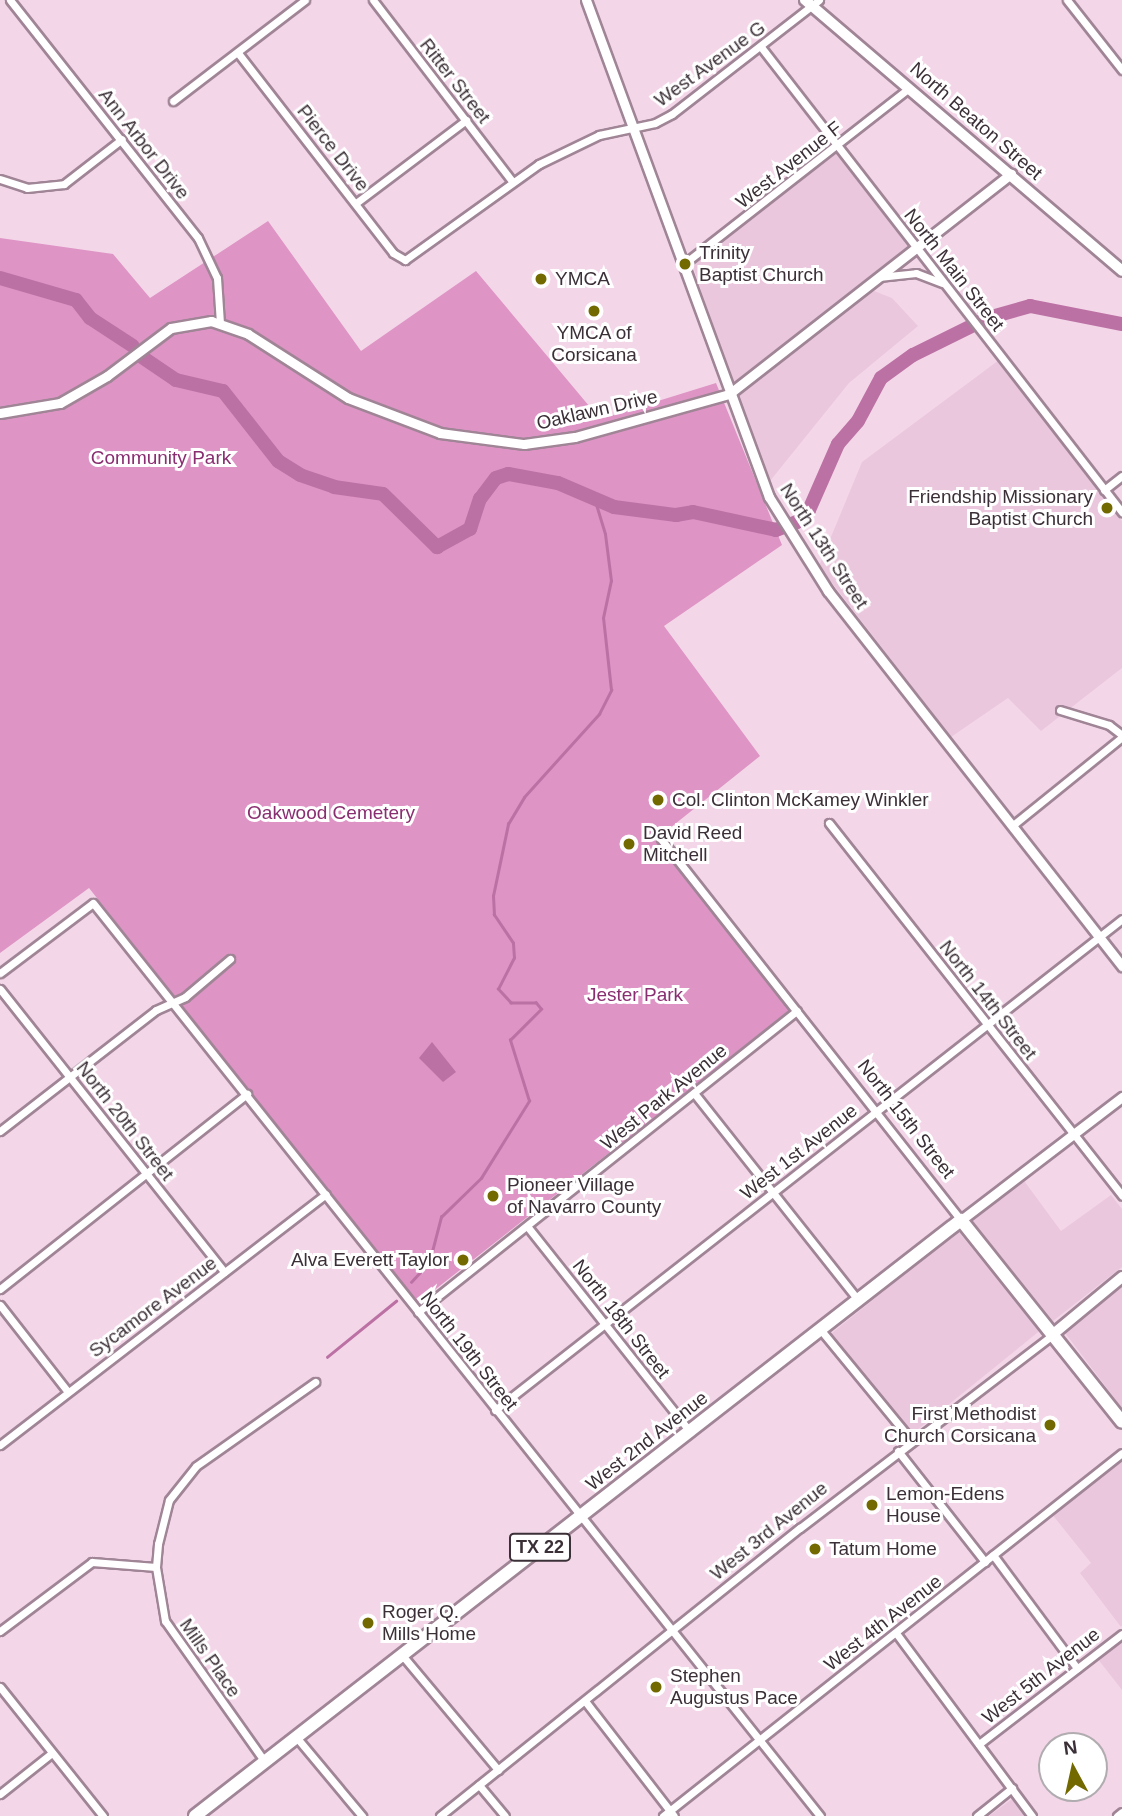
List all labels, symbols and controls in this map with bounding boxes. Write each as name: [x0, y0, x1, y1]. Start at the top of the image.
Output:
street label: West Avenue G: [650, 16, 770, 112]
street label: Ritter Street: [415, 34, 495, 128]
street label: North Beaton Street: [905, 57, 1047, 185]
street label: Ann Arbor Drive: [93, 84, 195, 204]
street label: Pierce Drive: [292, 100, 374, 196]
street label: West Avenue F: [731, 116, 847, 214]
street label: North Main Street: [899, 204, 1009, 336]
place label: Trinity Baptist Church: [699, 242, 824, 286]
marker: Trinity Baptist Church: [677, 256, 693, 272]
place label: YMCA: [555, 268, 610, 290]
marker: YMCA: [533, 271, 549, 287]
marker: YMCA of Corsicana: [586, 303, 602, 319]
place label: YMCA of Corsicana: [551, 322, 637, 366]
street label: Oaklawn Drive: [534, 385, 660, 435]
park label: Community Park: [91, 447, 231, 469]
street label: North 13th Street: [775, 479, 873, 613]
place label: Friendship Missionary Baptist Church: [908, 486, 1093, 530]
marker: Friendship Missionary Baptist Church: [1099, 500, 1115, 516]
place label: Col. Clinton McKamey Winkler: [672, 789, 929, 811]
marker: Col. Clinton McKamey Winkler: [650, 792, 666, 808]
park label: Oakwood Cemetery: [247, 802, 415, 824]
place label: David Reed Mitchell: [643, 822, 742, 866]
marker: David Reed Mitchell: [621, 836, 637, 852]
street label: North 14th Street: [934, 936, 1042, 1064]
park label: Jester Park: [587, 984, 683, 1006]
street label: West Park Avenue: [596, 1039, 732, 1155]
street label: North 15th Street: [852, 1055, 960, 1183]
street label: North 20th Street: [71, 1057, 179, 1185]
street label: West 1st Avenue: [736, 1099, 862, 1205]
place label: Pioneer Village of Navarro County: [507, 1174, 661, 1218]
marker: Pioneer Village of Navarro County: [485, 1188, 501, 1204]
place label: Alva Everett Taylor: [291, 1249, 449, 1271]
street label: Sycamore Avenue: [84, 1251, 222, 1363]
marker: Alva Everett Taylor: [455, 1252, 471, 1268]
street label: North 18th Street: [567, 1255, 675, 1383]
street label: North 19th Street: [415, 1287, 523, 1415]
street label: West 2nd Avenue: [581, 1386, 713, 1496]
place label: First Methodist Church Corsicana: [884, 1403, 1036, 1447]
marker: First Methodist Church Corsicana: [1042, 1417, 1058, 1433]
street label: West 3rd Avenue: [705, 1476, 833, 1586]
place label: Lemon-Edens House: [886, 1483, 1004, 1527]
marker: Lemon-Edens House: [864, 1497, 880, 1513]
road number: TX 22: [508, 1532, 572, 1562]
place label: Tatum Home: [829, 1538, 937, 1560]
marker: Tatum Home: [807, 1541, 823, 1557]
street label: West 4th Avenue: [819, 1570, 947, 1676]
place label: Roger Q. Mills Home: [382, 1601, 476, 1645]
street label: Mills Place: [175, 1614, 245, 1702]
marker: Roger Q. Mills Home: [360, 1615, 376, 1631]
street label: West 5th Avenue: [977, 1623, 1105, 1729]
place label: Stephen Augustus Pace: [670, 1665, 798, 1709]
marker: Stephen Augustus Pace: [648, 1679, 664, 1695]
north arrow: [1038, 1732, 1108, 1802]
text: N: [1062, 1736, 1079, 1759]

